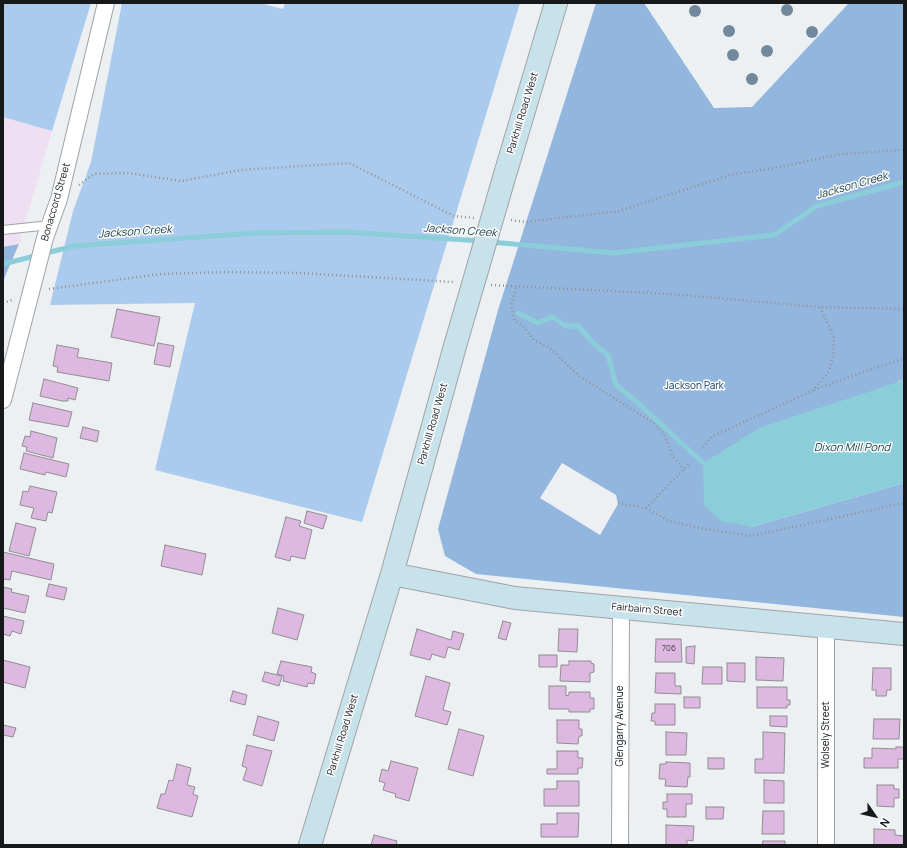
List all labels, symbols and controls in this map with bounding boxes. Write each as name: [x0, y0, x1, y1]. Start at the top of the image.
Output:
street label: Parkhill Road West: [505, 71, 541, 155]
street label: Bonaccord Street: [39, 161, 73, 243]
water label: Jackson Creek: [815, 169, 889, 203]
water label: Jackson Creek: [423, 222, 497, 240]
water label: Jackson Creek: [98, 223, 172, 241]
park label: Jackson Park: [664, 380, 724, 392]
street label: Parkhill Road West: [416, 382, 450, 466]
water label: Dixon Mill Pond: [814, 441, 890, 455]
street label: Fairbairn Street: [611, 601, 683, 619]
house number: 706: [662, 644, 676, 654]
street label: Glengarry Avenue: [614, 685, 626, 767]
street label: Parkhill Road West: [325, 693, 361, 777]
street label: Wolsely Street: [820, 701, 832, 769]
north arrow: [855, 796, 895, 836]
text: N: [877, 816, 894, 830]

